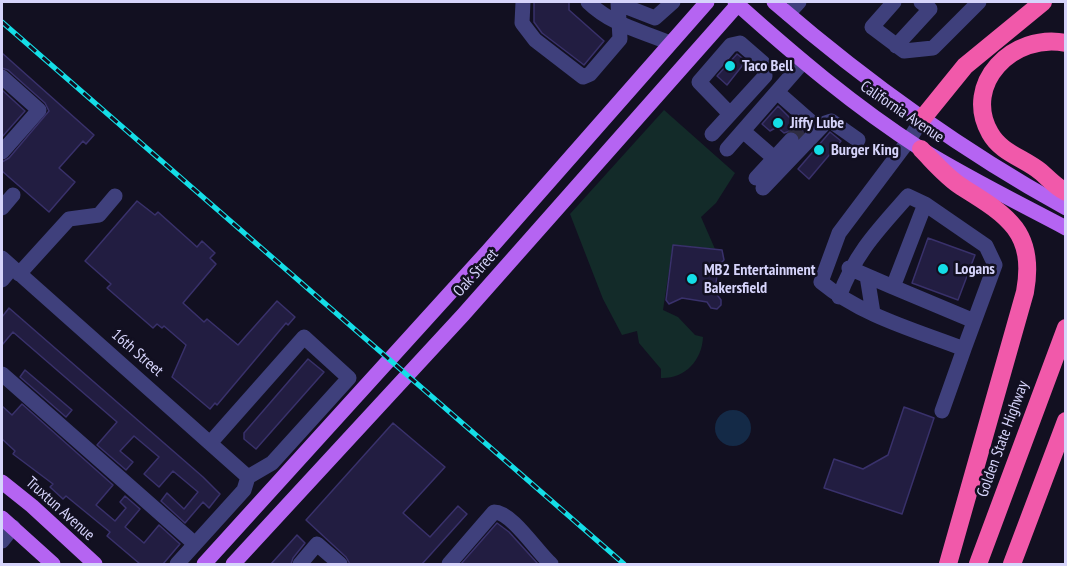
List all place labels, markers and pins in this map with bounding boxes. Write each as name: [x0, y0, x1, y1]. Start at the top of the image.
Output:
place label: Taco Bell: [742, 56, 793, 76]
marker: Taco Bell: [723, 59, 737, 73]
place label: Jiffy Lube: [790, 113, 844, 133]
marker: Jiffy Lube: [771, 116, 785, 130]
place label: Burger King: [831, 140, 899, 160]
marker: Burger King: [812, 143, 826, 157]
place label: Logans: [955, 259, 995, 279]
place label: MB2 Entertainment Bakersfield: [704, 260, 815, 298]
marker: Logans: [936, 262, 950, 276]
marker: MB2 Entertainment Bakersfield: [685, 272, 699, 286]

